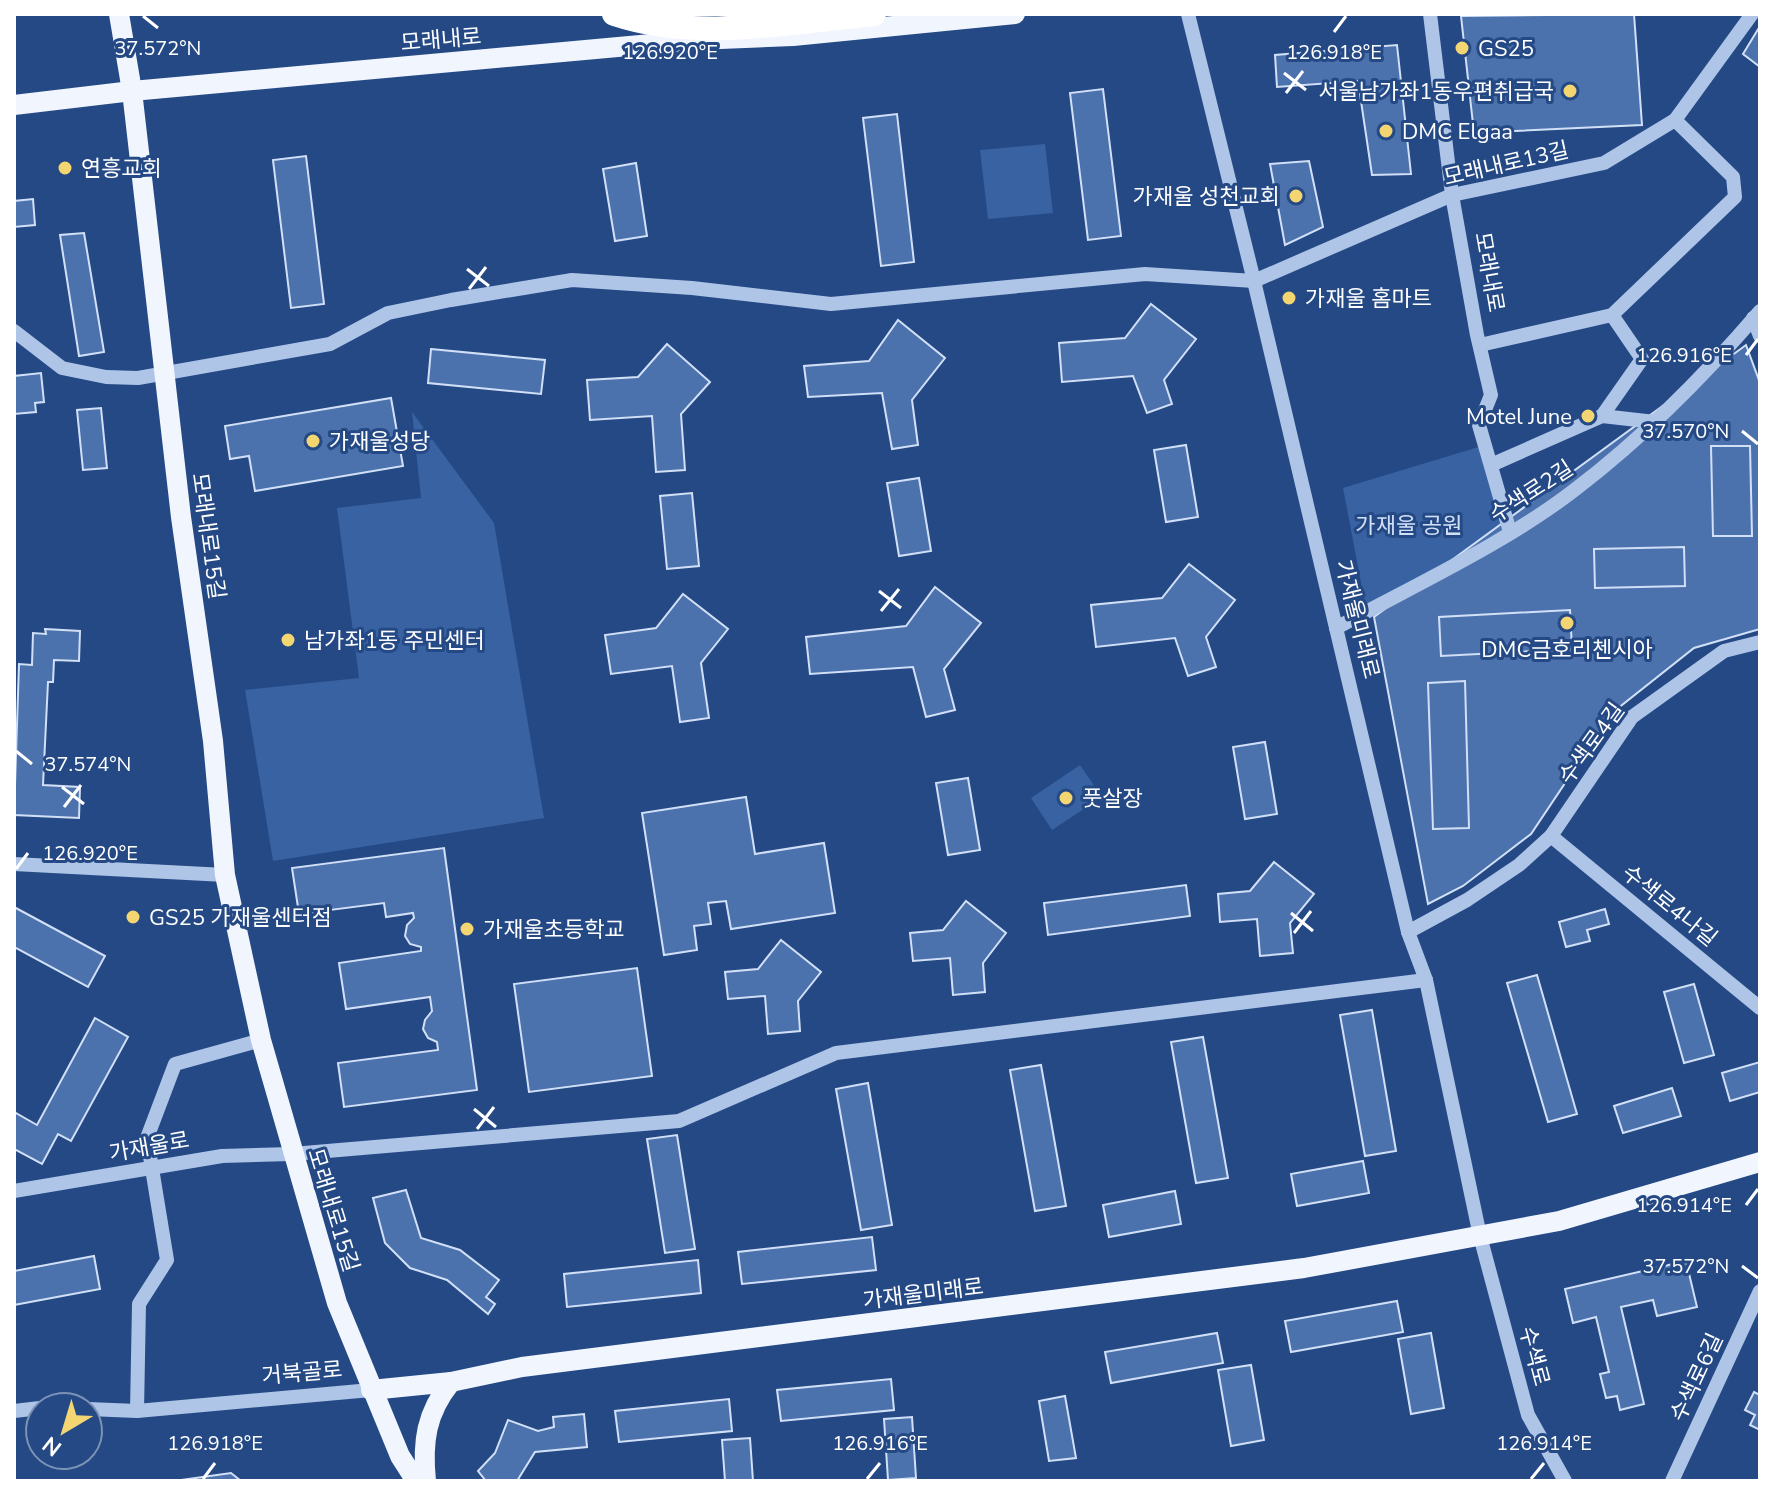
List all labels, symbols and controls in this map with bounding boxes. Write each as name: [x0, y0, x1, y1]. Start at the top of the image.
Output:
street label: 모래내로: [399, 22, 483, 58]
place label: GS25: [1478, 34, 1534, 64]
text: 37.572°N: [115, 35, 201, 62]
text: 126.920°E: [622, 39, 718, 66]
text: 126.918°E: [1286, 39, 1382, 66]
marker: GS25: [1453, 39, 1471, 57]
place label: 서울남가좌1동우편취급국: [1318, 77, 1554, 107]
marker: 서울남가좌1동우편취급국: [1561, 82, 1579, 100]
place label: DMC Elgaa: [1402, 117, 1513, 147]
marker: DMC Elgaa: [1377, 122, 1395, 140]
street label: 모래내로13길: [1441, 135, 1572, 193]
place label: 연흥교회: [81, 154, 162, 184]
marker: 연흥교회: [56, 159, 74, 177]
place label: 가재울 성천교회: [1133, 182, 1280, 212]
marker: 가재울 성천교회: [1287, 187, 1305, 205]
street label: 모래내로: [1467, 230, 1511, 315]
place label: 가재울 홈마트: [1305, 284, 1432, 314]
marker: 가재울 홈마트: [1280, 289, 1298, 307]
text: 126.916°E: [1636, 342, 1732, 369]
place label: Motel June: [1466, 402, 1572, 432]
marker: Motel June: [1579, 407, 1597, 425]
text: 37.570°N: [1643, 418, 1729, 445]
place label: 가재울성당: [329, 427, 430, 457]
marker: 가재울성당: [304, 432, 322, 450]
street label: 수색로2길: [1484, 454, 1579, 530]
street label: 모래내로15길: [184, 471, 232, 601]
park label: 가재울 공원: [1356, 511, 1462, 541]
street label: 가재울미래로: [1328, 557, 1386, 682]
marker: DMC금호리첸시아: [1558, 614, 1576, 632]
place label: 남가좌1동 주민센터: [304, 626, 485, 656]
marker: 남가좌1동 주민센터: [279, 631, 297, 649]
place label: DMC금호리첸시아: [1481, 635, 1653, 665]
street label: 수색로4길: [1552, 697, 1632, 790]
text: 37.574°N: [45, 751, 131, 778]
place label: 풋살장: [1082, 784, 1143, 814]
marker: 풋살장: [1057, 789, 1075, 807]
text: 126.920°E: [42, 840, 138, 867]
street label: 수색로4나길: [1615, 858, 1723, 953]
place label: GS25 가재울센터점: [149, 903, 332, 933]
marker: GS25 가재울센터점: [124, 908, 142, 926]
place label: 가재울초등학교: [483, 915, 625, 945]
marker: 가재울초등학교: [458, 920, 476, 938]
street label: 가재울로: [107, 1125, 192, 1169]
street label: 모래내로15길: [300, 1145, 366, 1276]
text: 126.914°E: [1636, 1192, 1732, 1219]
text: 37.572°N: [1643, 1253, 1729, 1280]
street label: 가재울미래로: [861, 1272, 985, 1316]
street label: 수색로: [1512, 1323, 1556, 1389]
street label: 수색로6길: [1663, 1328, 1730, 1426]
street label: 거북골로: [260, 1355, 344, 1391]
north arrow: [24, 1391, 104, 1471]
text: N: [37, 1429, 68, 1463]
text: 126.918°E: [167, 1430, 263, 1457]
text: 126.916°E: [832, 1430, 928, 1457]
text: 126.914°E: [1496, 1430, 1592, 1457]

